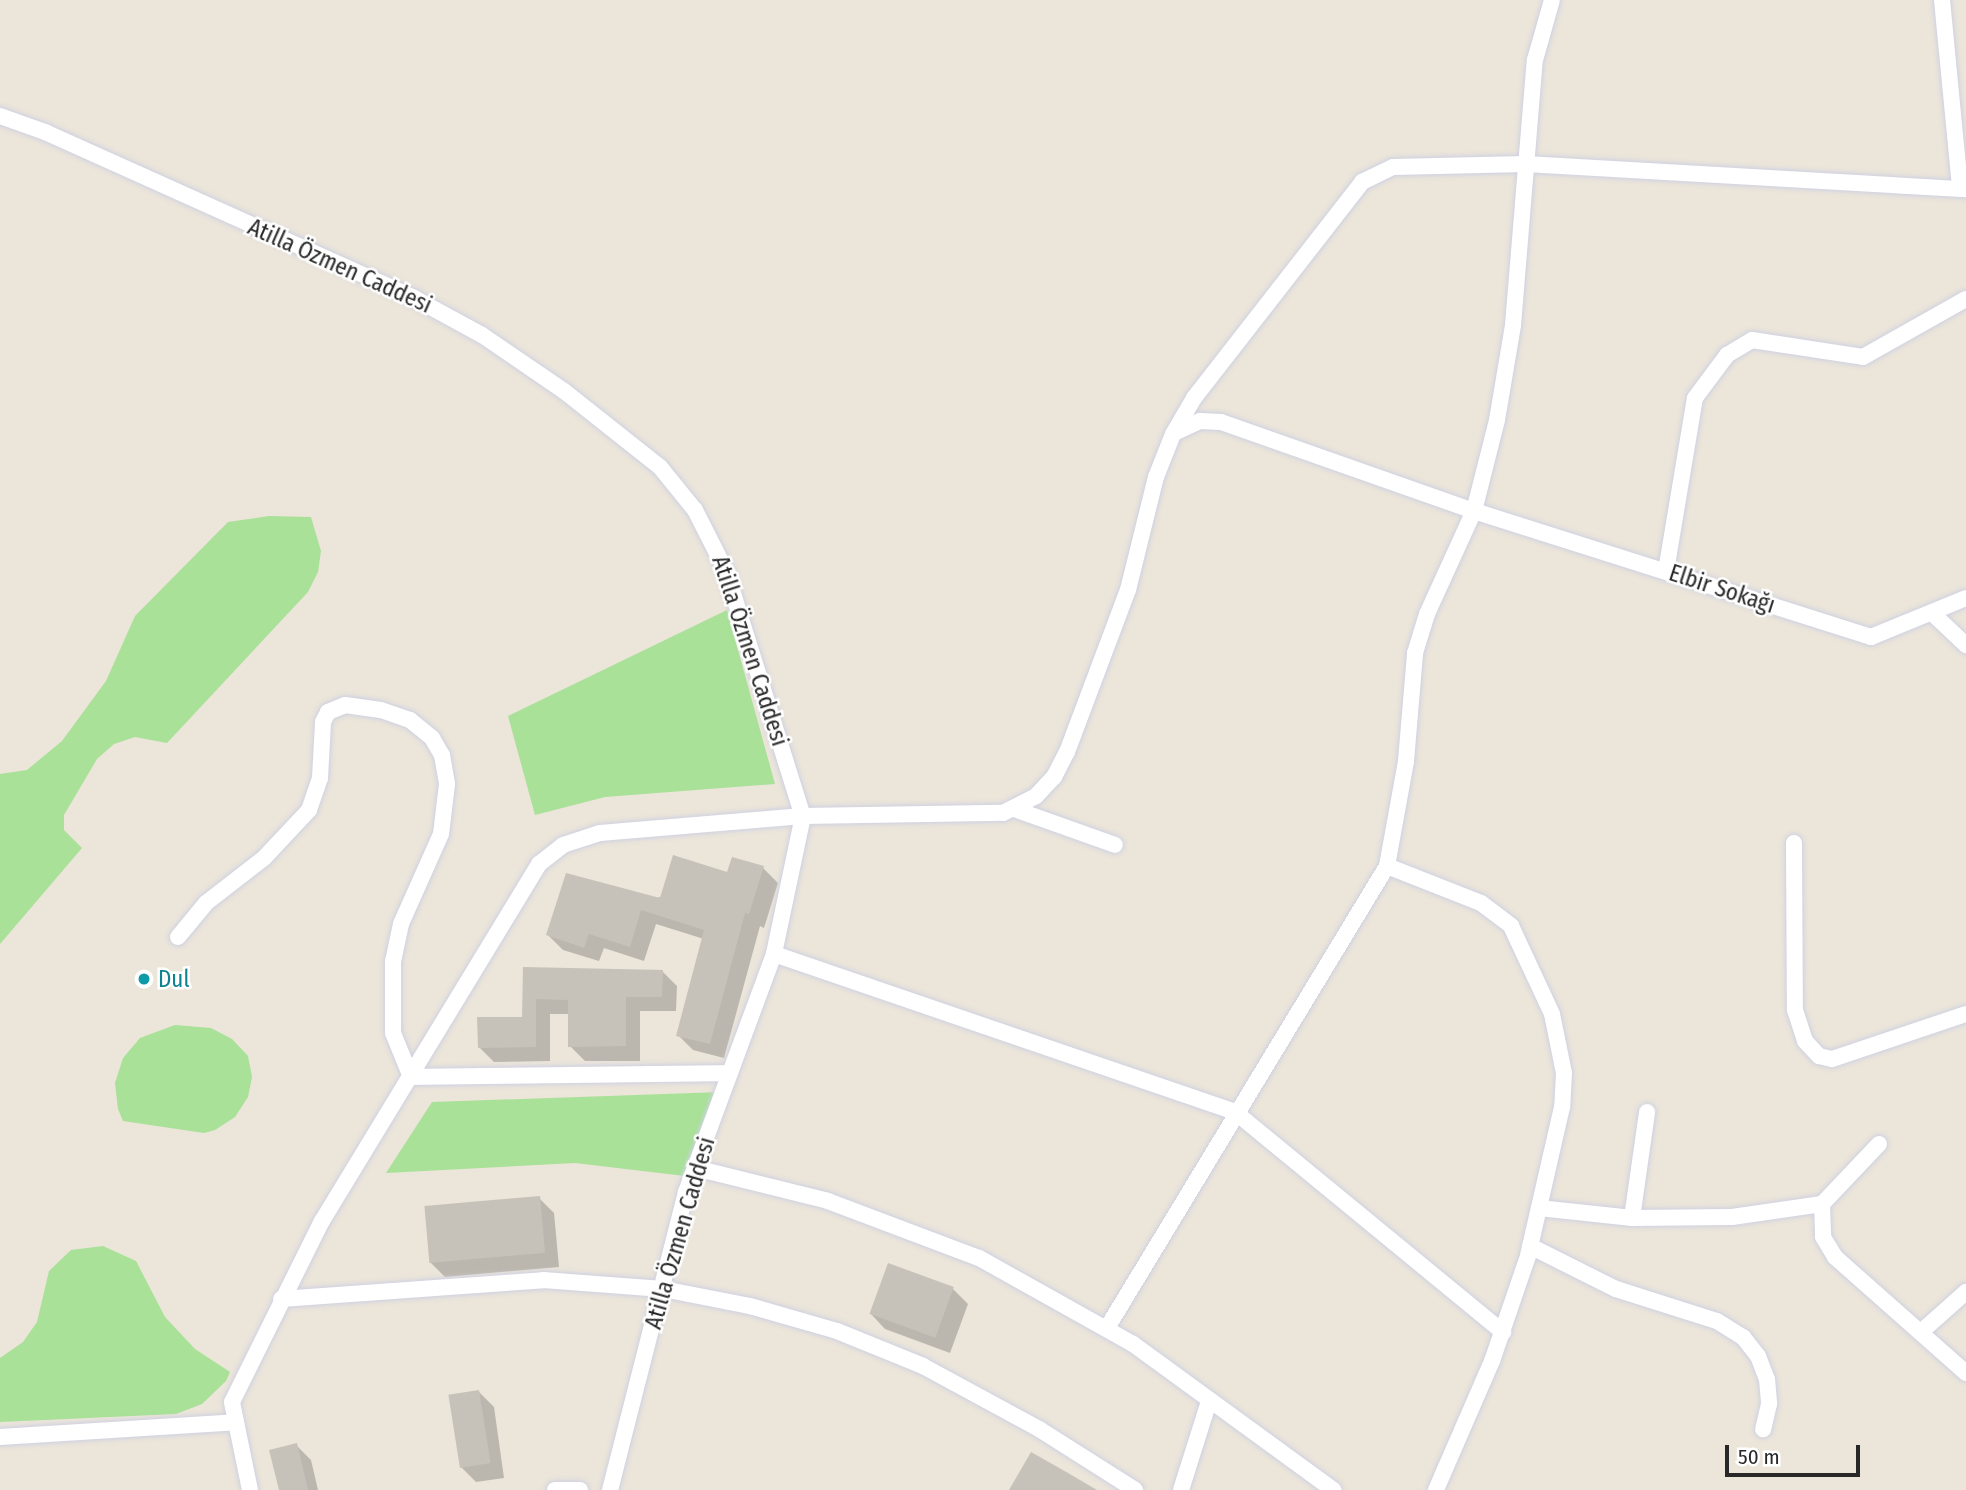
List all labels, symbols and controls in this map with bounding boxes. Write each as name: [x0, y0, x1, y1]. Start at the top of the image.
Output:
street label: Atilla Özmen Caddesi: [244, 213, 436, 319]
street label: Atilla Özmen Caddesi: [706, 552, 794, 750]
street label: Elbir Sokağı: [1666, 559, 1778, 619]
place label: Dul: [158, 965, 189, 993]
marker: Dul: [136, 971, 152, 987]
street label: Atilla Özmen Caddesi: [639, 1134, 721, 1332]
scale bar: [1728, 1430, 1863, 1474]
text: 50 m: [1738, 1444, 1780, 1470]

